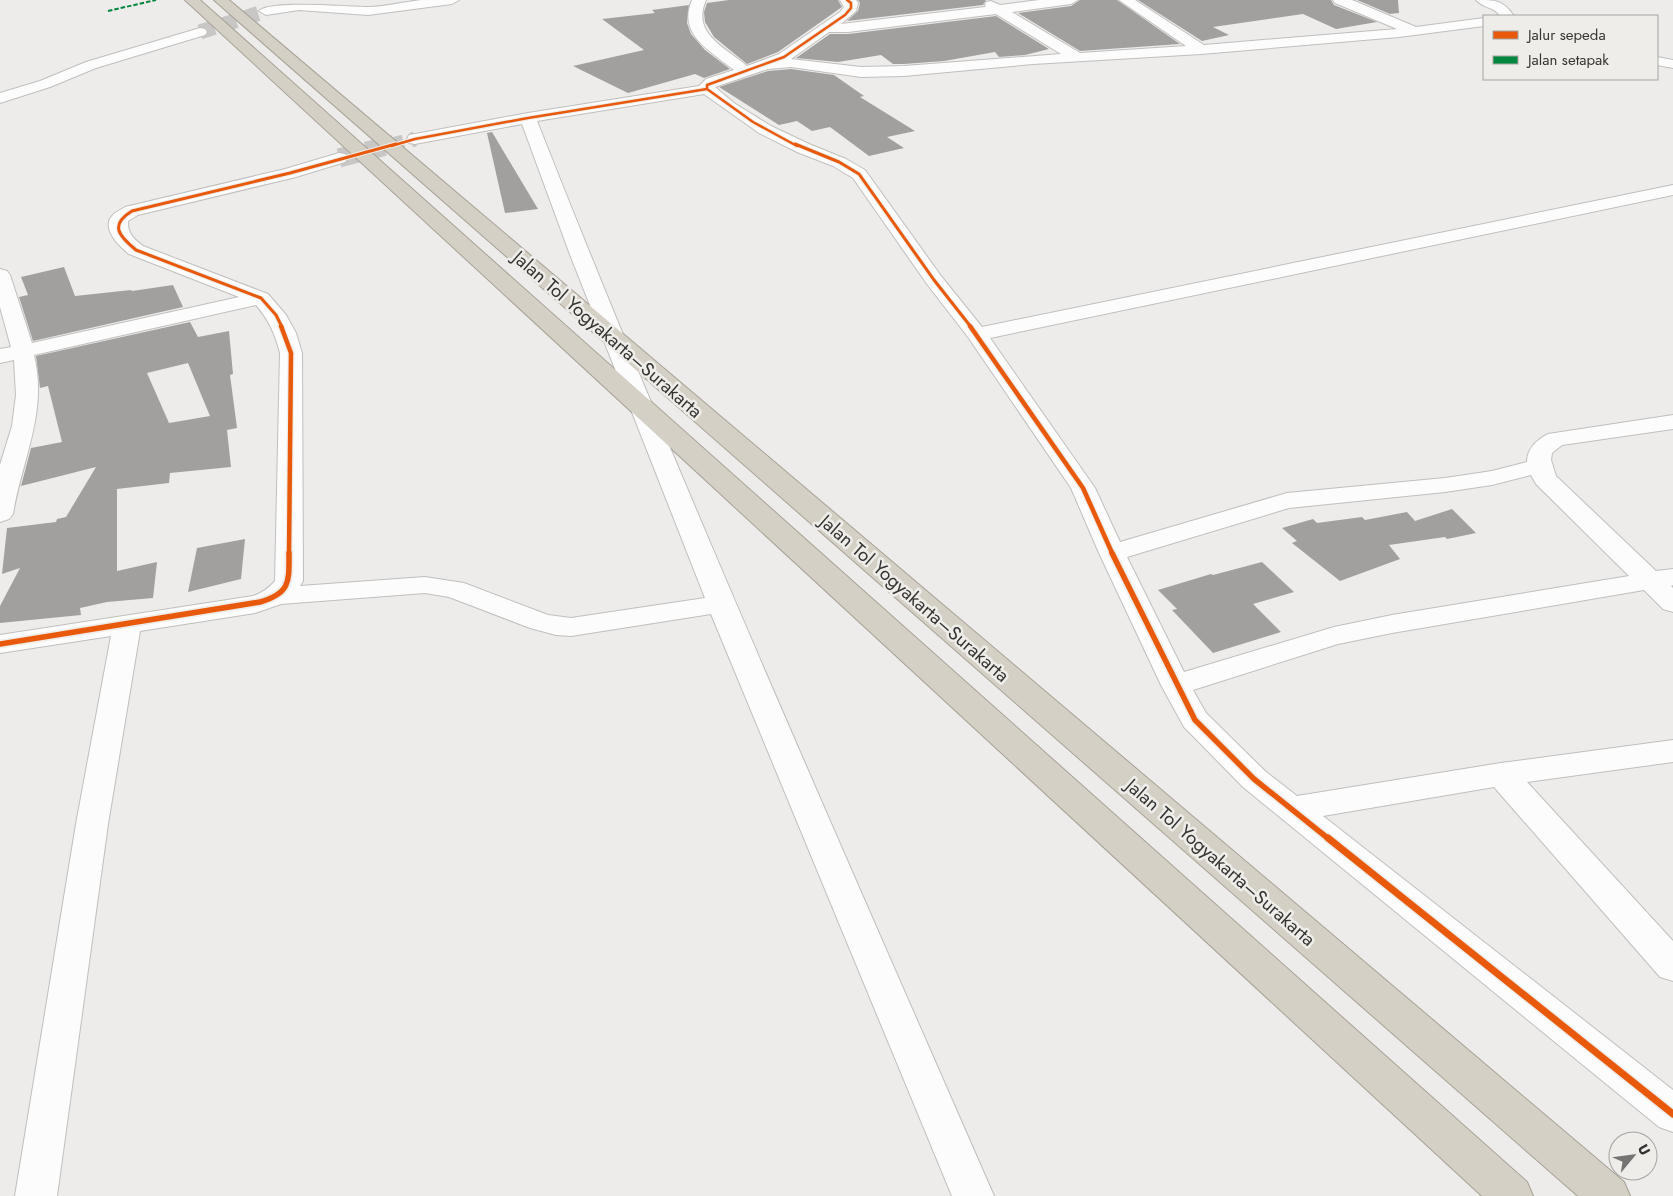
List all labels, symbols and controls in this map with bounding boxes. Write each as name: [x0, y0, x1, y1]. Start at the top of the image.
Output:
legend: [1483, 15, 1658, 80]
text: Jalur sepeda: [1526, 24, 1606, 46]
text: Jalan setapak: [1526, 49, 1609, 71]
street label: Jalan Tol Yogyakarta–Surakarta: [505, 242, 708, 424]
street label: Jalan Tol Yogyakarta–Surakarta: [812, 506, 1015, 688]
street label: Jalan Tol Yogyakarta–Surakarta: [1118, 770, 1321, 952]
north arrow: [1608, 1131, 1658, 1181]
text: U: [1633, 1141, 1655, 1159]

